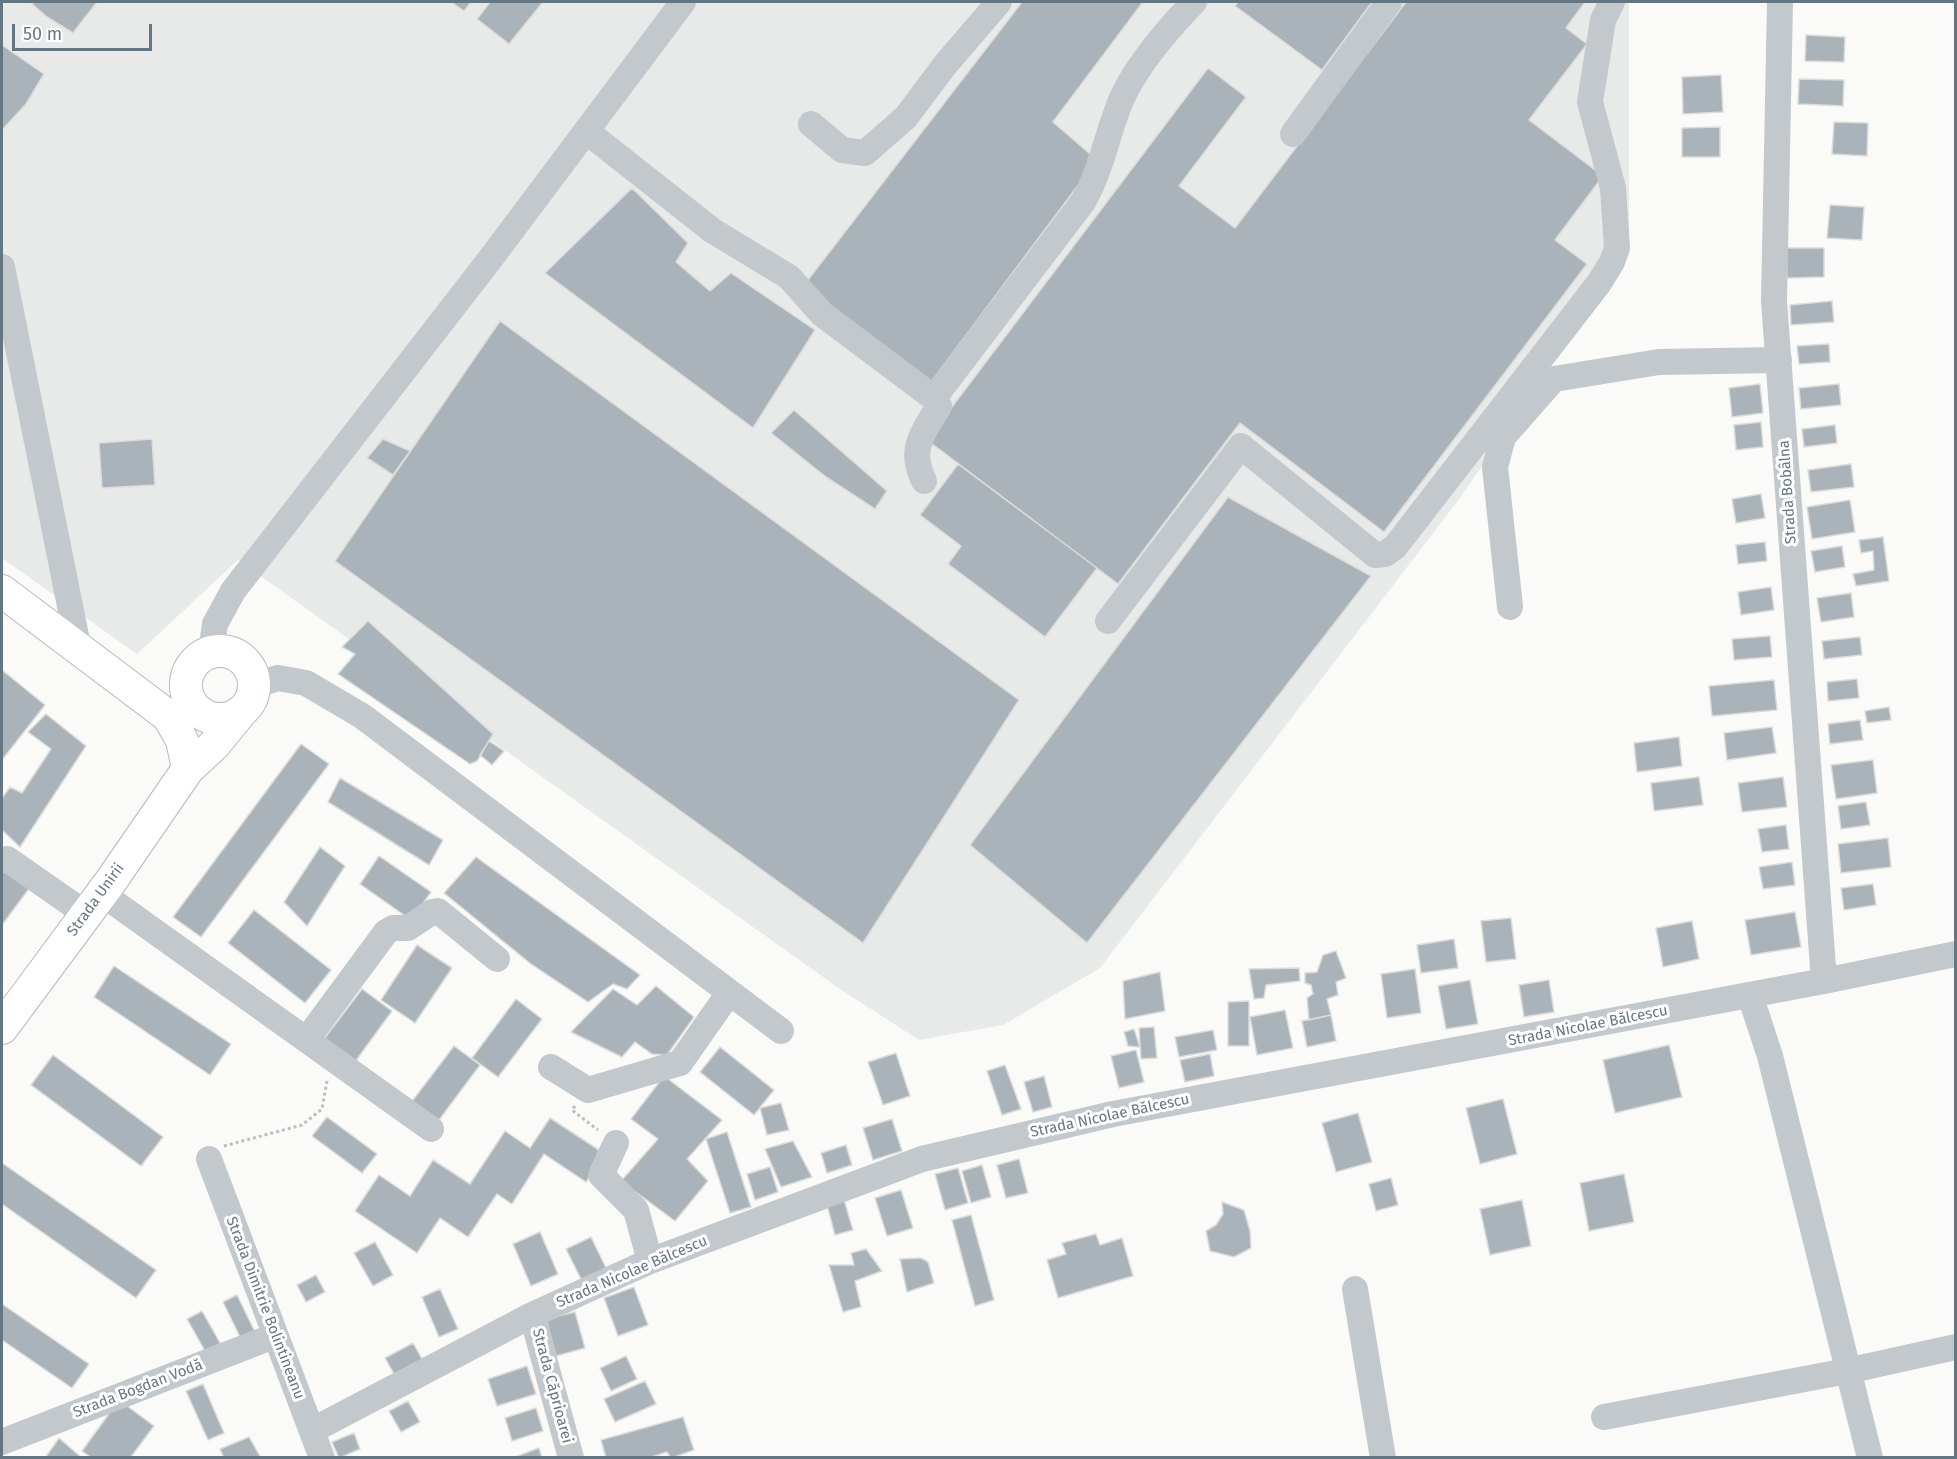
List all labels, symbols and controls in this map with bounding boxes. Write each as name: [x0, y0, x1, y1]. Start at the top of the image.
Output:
scale bar: [15, 12, 154, 50]
text: 50 m: [23, 23, 62, 45]
street label: Strada Bobâlna: [1775, 439, 1801, 545]
street label: Strada Unirii: [64, 860, 128, 940]
street label: Strada Nicolae Bălcescu: [1507, 1002, 1669, 1050]
street label: Strada Nicolae Bălcescu: [1029, 1090, 1191, 1142]
street label: Strada Dimitrie Bolintineanu: [222, 1214, 308, 1402]
street label: Strada Nicolae Bălcescu: [554, 1232, 710, 1312]
street label: Strada Căprioarei: [528, 1327, 576, 1445]
street label: Strada Bogdan Vodă: [71, 1356, 205, 1422]

